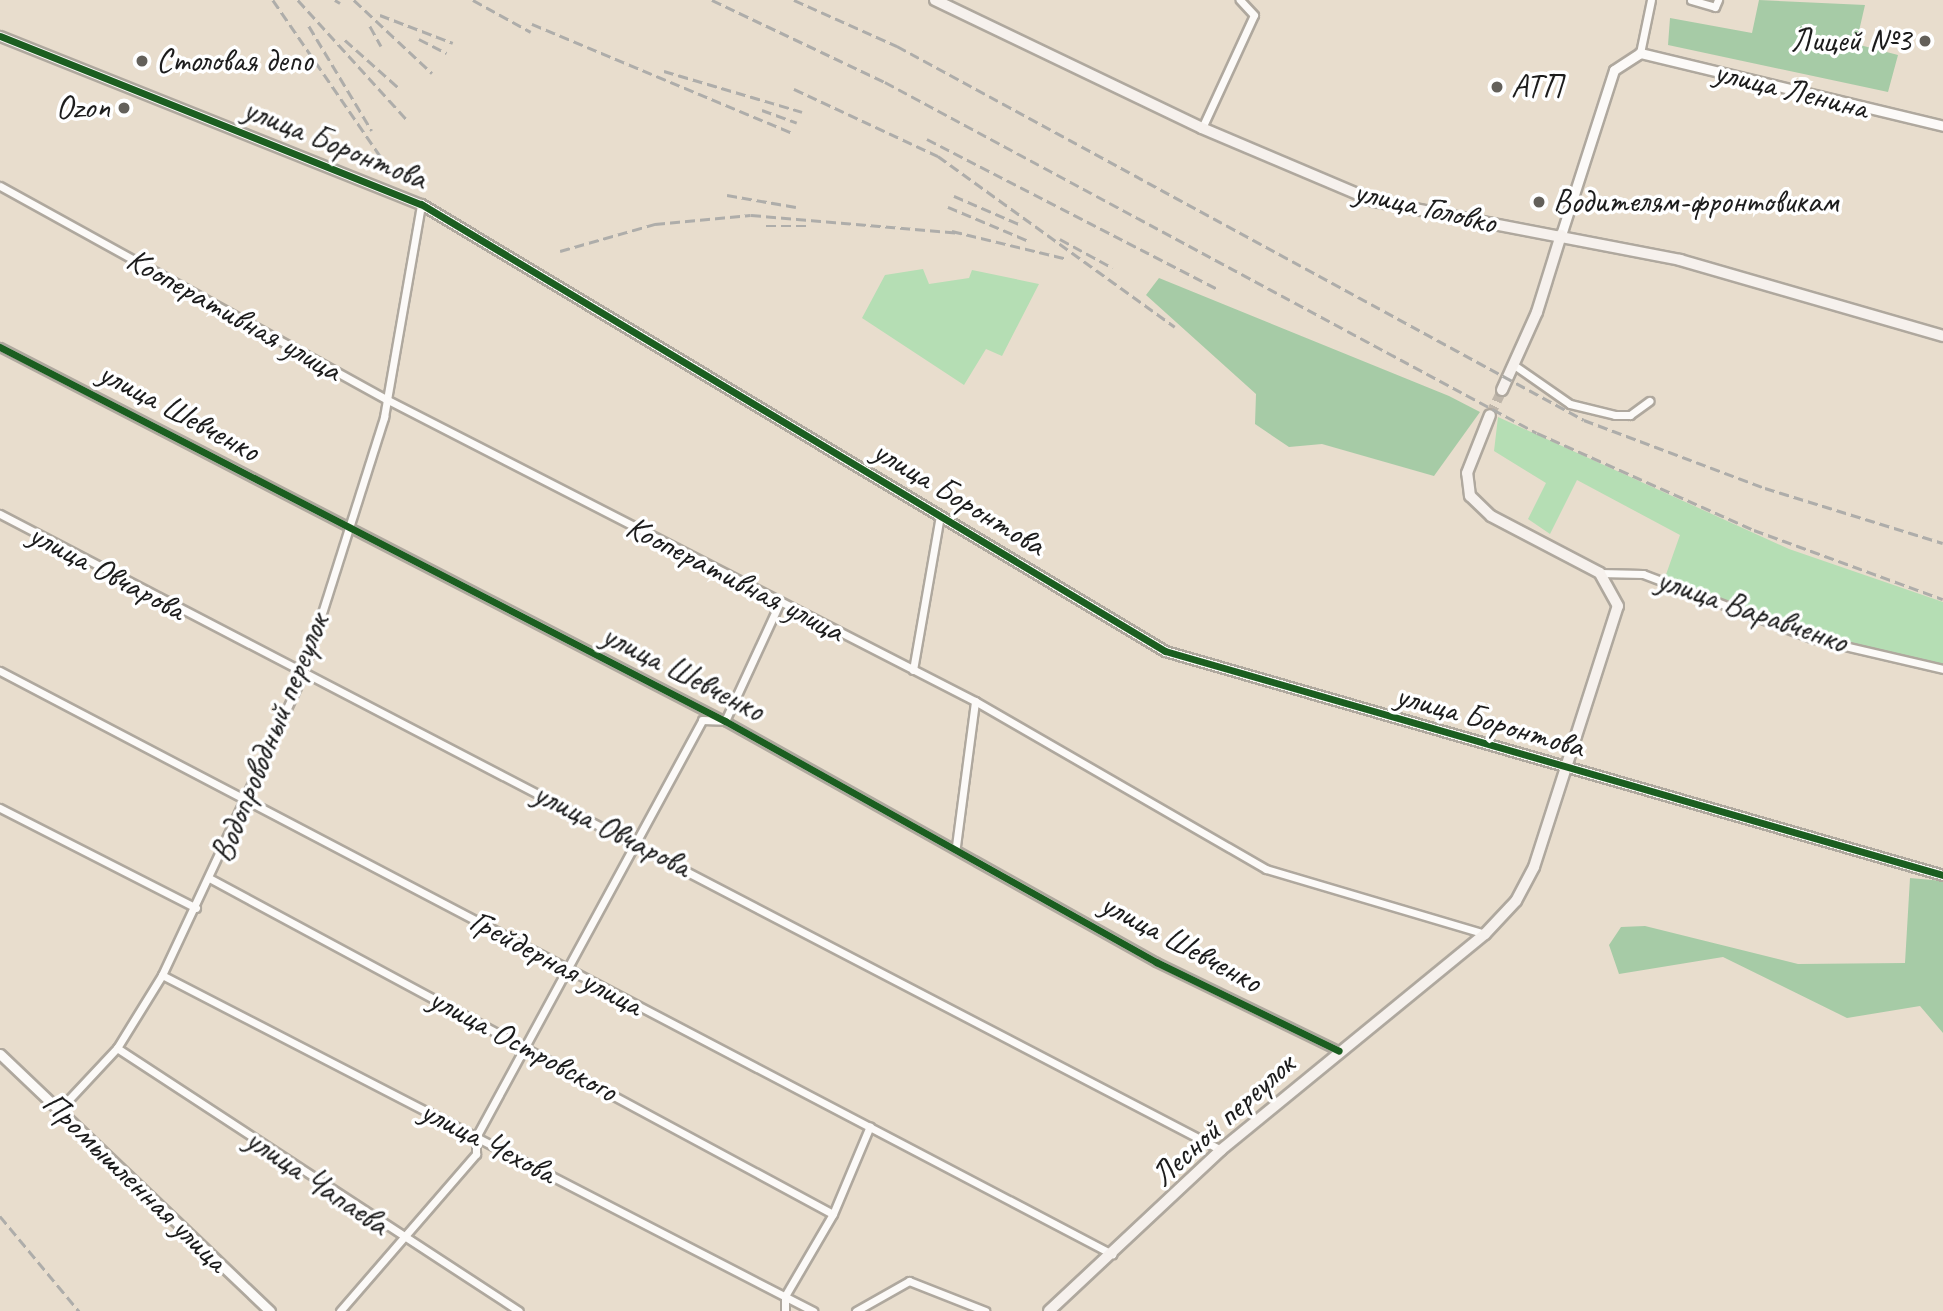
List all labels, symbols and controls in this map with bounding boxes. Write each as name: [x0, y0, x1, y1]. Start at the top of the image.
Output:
place label: Лицей №3: [1791, 21, 1911, 61]
marker: Лицей №3: [1917, 33, 1933, 49]
place label: Столовая депо: [156, 41, 313, 81]
street label: улица Ленина: [1710, 52, 1872, 128]
marker: Столовая депо: [134, 53, 150, 69]
place label: АТП: [1511, 67, 1561, 107]
marker: АТП: [1489, 79, 1505, 95]
place label: Ozon: [56, 88, 110, 128]
street label: улица Боронтова: [239, 90, 431, 198]
marker: Ozon: [116, 100, 132, 116]
street label: улица Головко: [1350, 171, 1500, 243]
place label: Водителям-фронтовикам: [1553, 182, 1838, 222]
marker: Водителям-фронтовикам: [1531, 194, 1547, 210]
street label: Кооперативная улица: [119, 239, 349, 391]
street label: улица Шевченко: [91, 353, 267, 471]
street label: улица Боронтова: [867, 432, 1051, 564]
street label: Кооперативная улица: [619, 507, 851, 651]
street label: улица Овчарова: [22, 514, 192, 630]
street label: улица Варавченко: [1653, 560, 1851, 662]
street label: Водопроводный переулок: [202, 608, 338, 868]
street label: улица Шевченко: [595, 615, 771, 731]
street label: улица Боронтова: [1392, 676, 1588, 766]
street label: улица Овчарова: [526, 773, 698, 887]
street label: улица Шевченко: [1093, 884, 1269, 1002]
street label: Грейдерная улица: [463, 901, 649, 1025]
street label: улица Островского: [421, 978, 625, 1112]
street label: Лесной переулок: [1143, 1045, 1303, 1195]
street label: Промышленная улица: [34, 1083, 236, 1281]
street label: улица Чехова: [414, 1091, 562, 1193]
street label: улица Чапаева: [238, 1120, 396, 1244]

